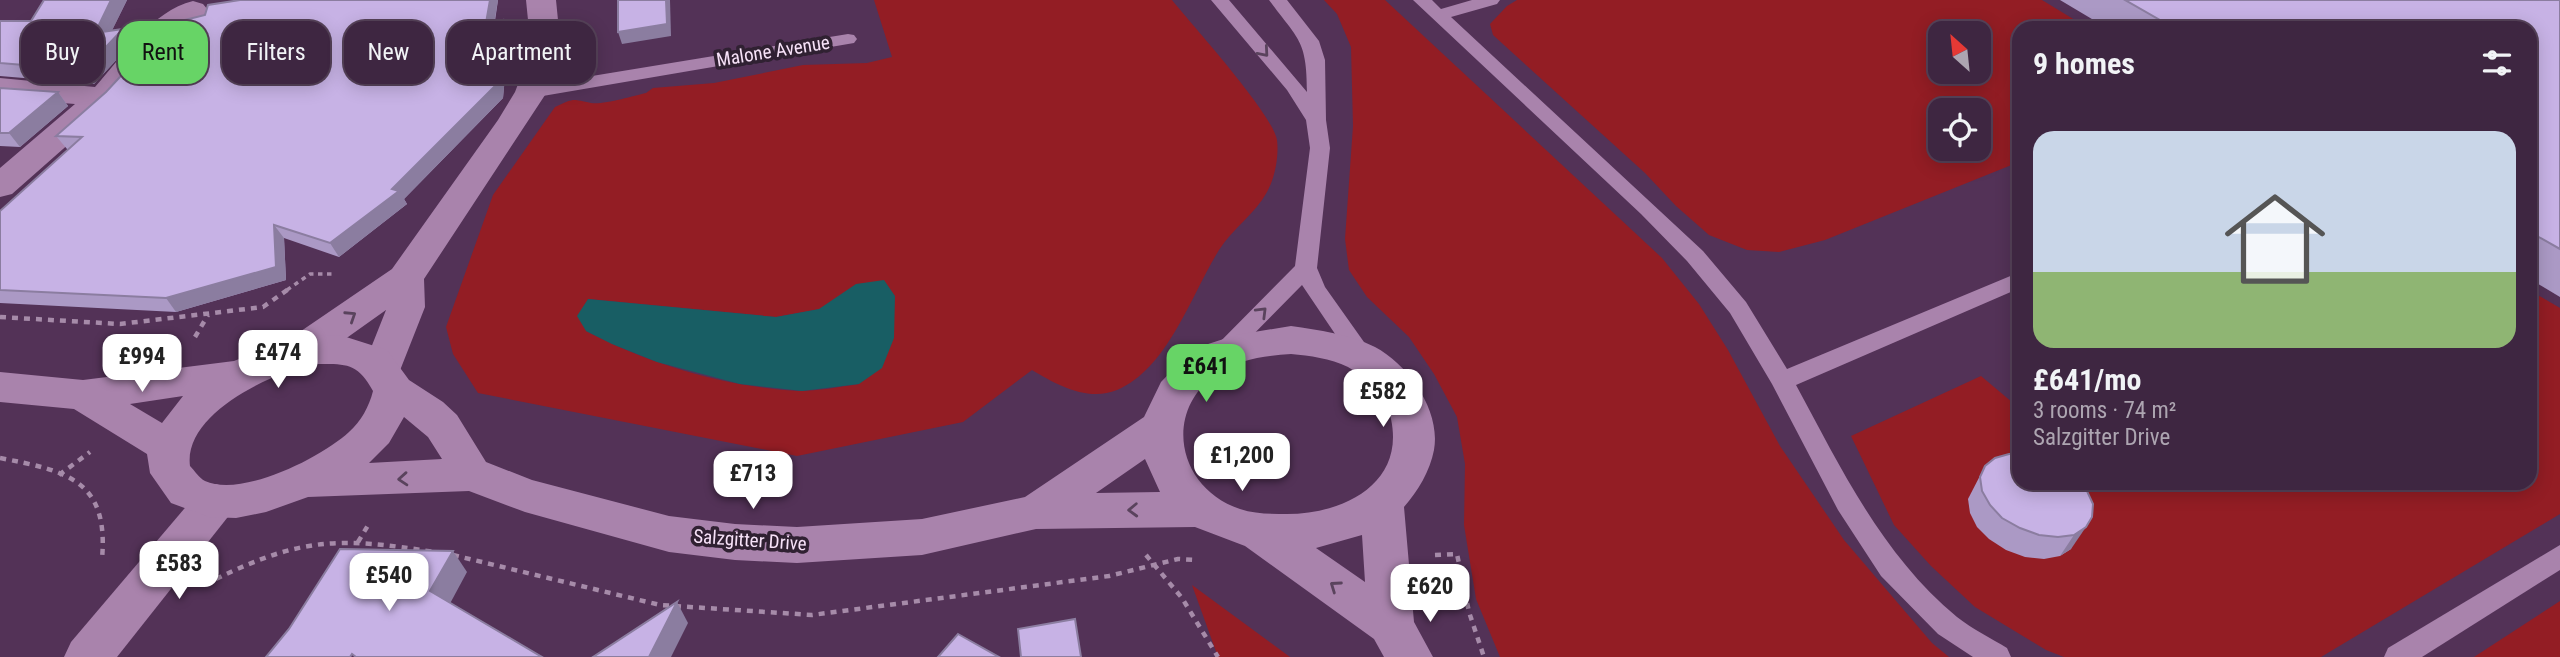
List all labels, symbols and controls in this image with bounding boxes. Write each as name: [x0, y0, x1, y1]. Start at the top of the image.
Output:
chip: Buy: [21, 21, 104, 84]
chip: Rent: [118, 21, 208, 84]
chip: Filters: [222, 21, 330, 84]
chip: New: [344, 21, 433, 84]
chip: Apartment: [447, 21, 596, 84]
north arrow: [1928, 21, 1992, 84]
map controls: [1928, 21, 1991, 161]
street label: Malone Avenue: [715, 31, 831, 71]
one-way arrow: [1256, 44, 1268, 57]
icon: filters: [2478, 44, 2516, 82]
text: 9 homes: [2033, 46, 2135, 81]
button: locate: [1928, 98, 1991, 161]
icon: home: [2212, 176, 2338, 302]
one-way arrow: [1254, 307, 1267, 320]
one-way arrow: [343, 311, 356, 324]
pin: £474: [237, 330, 319, 390]
pin: £994: [101, 334, 183, 394]
text: £474: [255, 339, 301, 366]
text: £994: [119, 343, 165, 370]
pin: £641: [1165, 344, 1247, 404]
text: £641: [1183, 353, 1229, 380]
text: £641/mo: [2033, 362, 2141, 397]
pin: £582: [1342, 370, 1424, 429]
text: £582: [1360, 378, 1406, 405]
text: 3 rooms · 74 m²: [2033, 397, 2176, 424]
text: Salzgitter Drive: [2033, 424, 2170, 451]
pin: £1,200: [1185, 434, 1299, 493]
text: £1,200: [1210, 442, 1274, 469]
pin: £713: [712, 452, 794, 511]
text: £713: [730, 460, 776, 487]
one-way arrow: [397, 471, 408, 486]
one-way arrow: [1128, 503, 1139, 518]
street label: Salzgitter Drive: [693, 525, 807, 555]
pin: £583: [138, 542, 220, 601]
text: £583: [156, 550, 202, 577]
pin: £540: [348, 554, 430, 613]
text: £540: [366, 562, 412, 589]
pin: £620: [1389, 564, 1471, 624]
text: £620: [1407, 573, 1453, 600]
one-way arrow: [1330, 582, 1343, 594]

